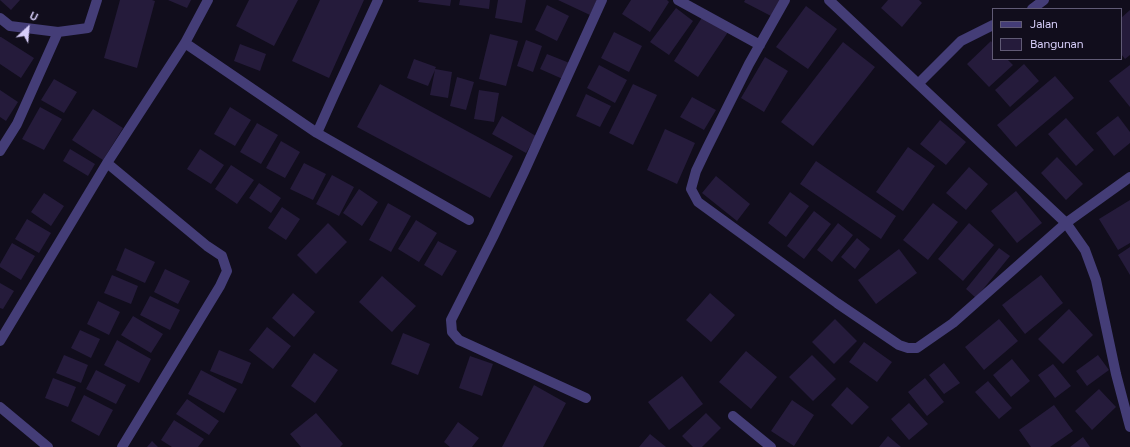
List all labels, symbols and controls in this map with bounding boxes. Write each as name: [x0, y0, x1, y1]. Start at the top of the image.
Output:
north arrow: [8, 8, 48, 48]
legend: [992, 8, 1122, 60]
text: U: [27, 9, 40, 24]
text: Jalan: [1030, 17, 1058, 31]
text: Bangunan: [1030, 37, 1083, 51]

